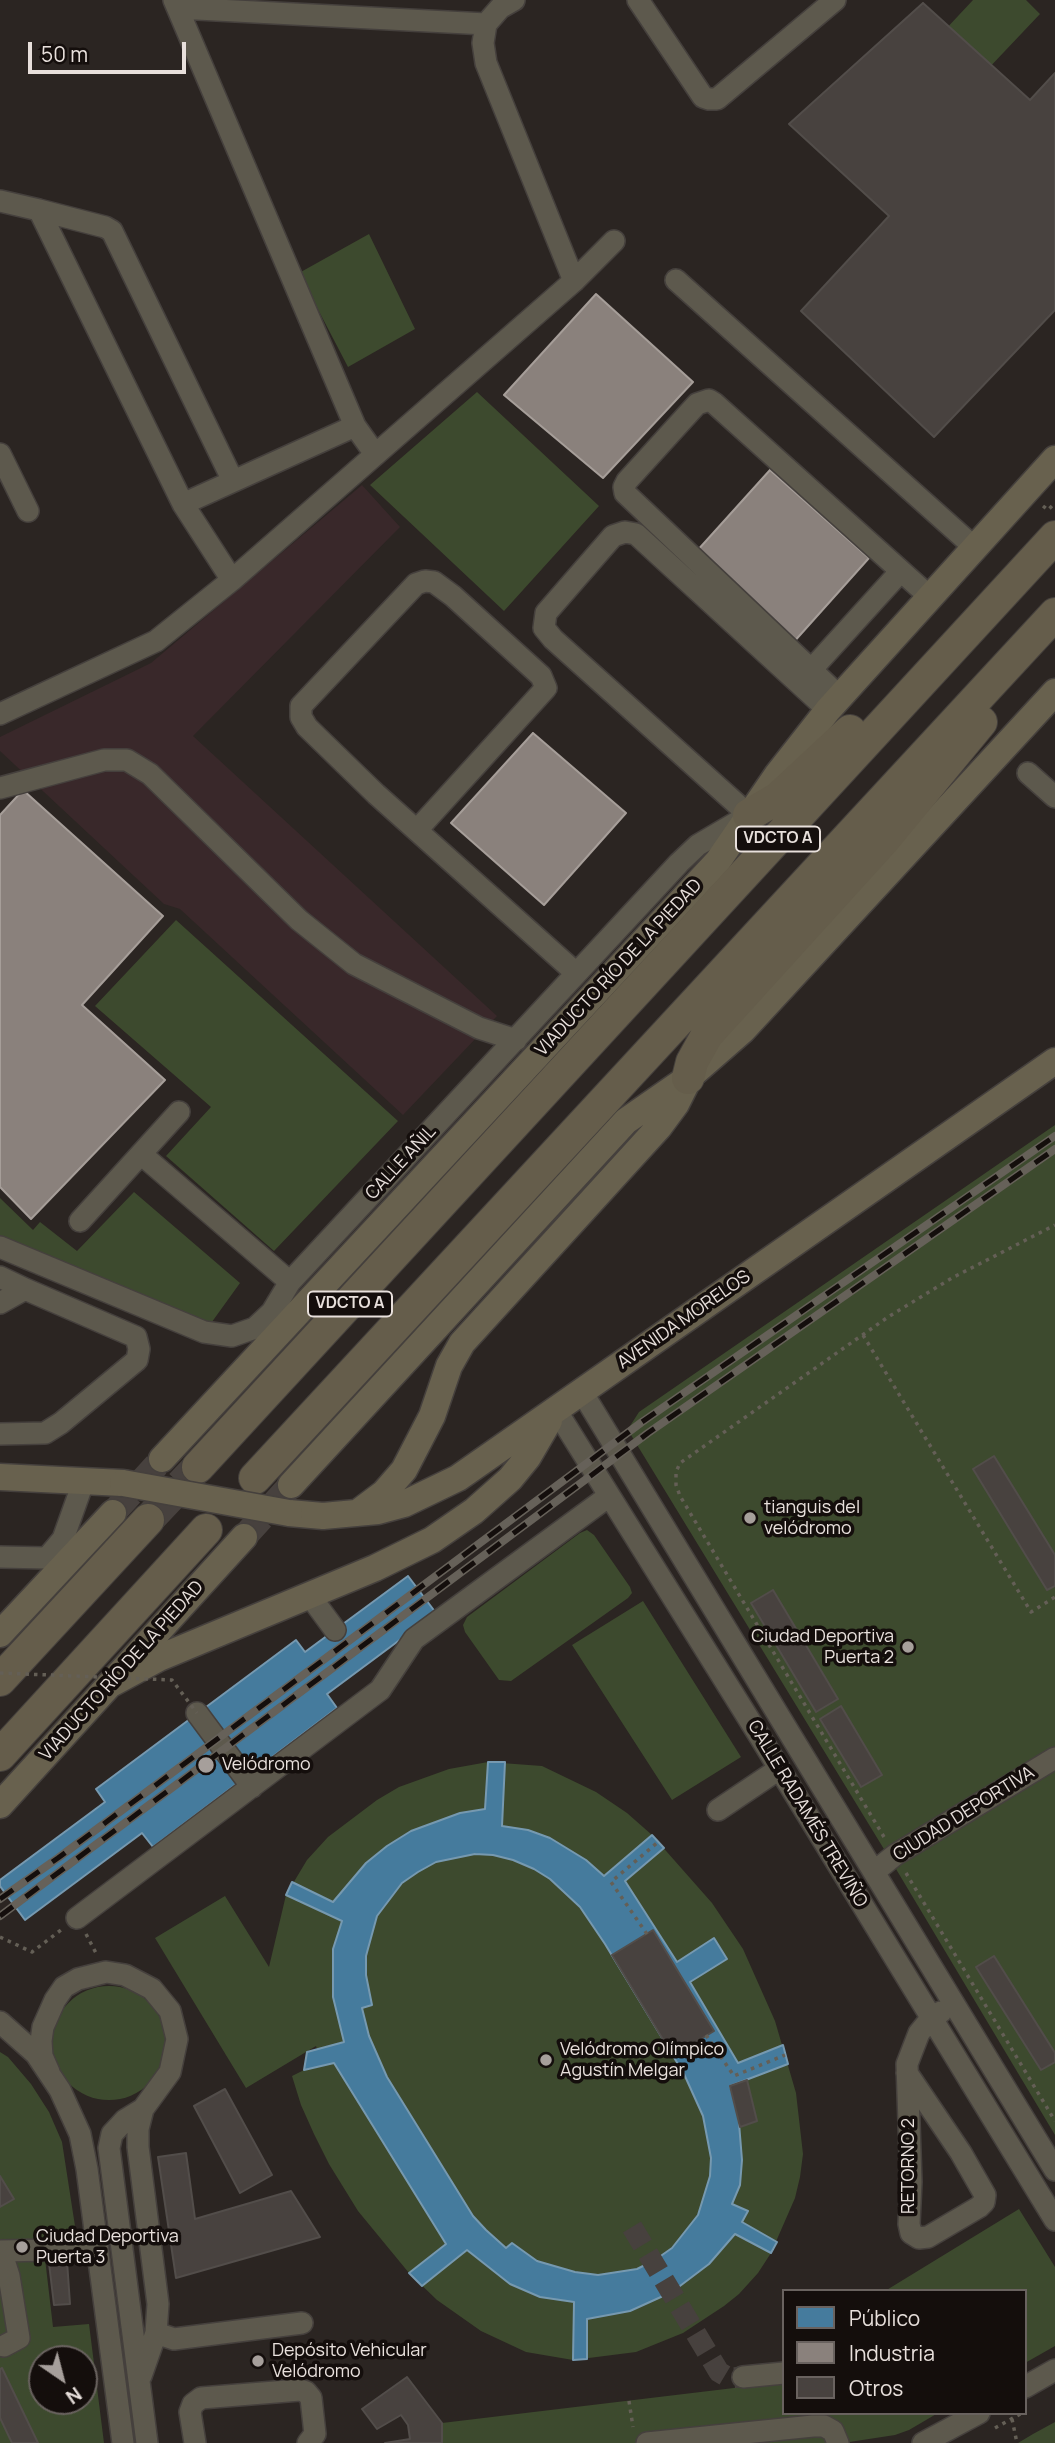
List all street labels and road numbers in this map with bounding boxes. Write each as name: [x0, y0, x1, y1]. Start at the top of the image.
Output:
road number: VDCTO A: [736, 826, 820, 852]
street label: VIADUCTO RÍO DE LA PIEDAD: [531, 875, 707, 1061]
street label: CALLE AÑIL: [361, 1122, 441, 1204]
street label: AVENIDA MORELOS: [613, 1266, 755, 1374]
road number: VDCTO A: [308, 1292, 392, 1316]
street label: VIADUCTO RÍO DE LA PIEDAD: [36, 1577, 208, 1765]
street label: CALLE RADAMÉS TREVIÑO: [743, 1717, 871, 1911]
street label: CIUDAD DEPORTIVA: [890, 1762, 1038, 1866]
street label: RETORNO 2: [898, 2118, 920, 2214]

